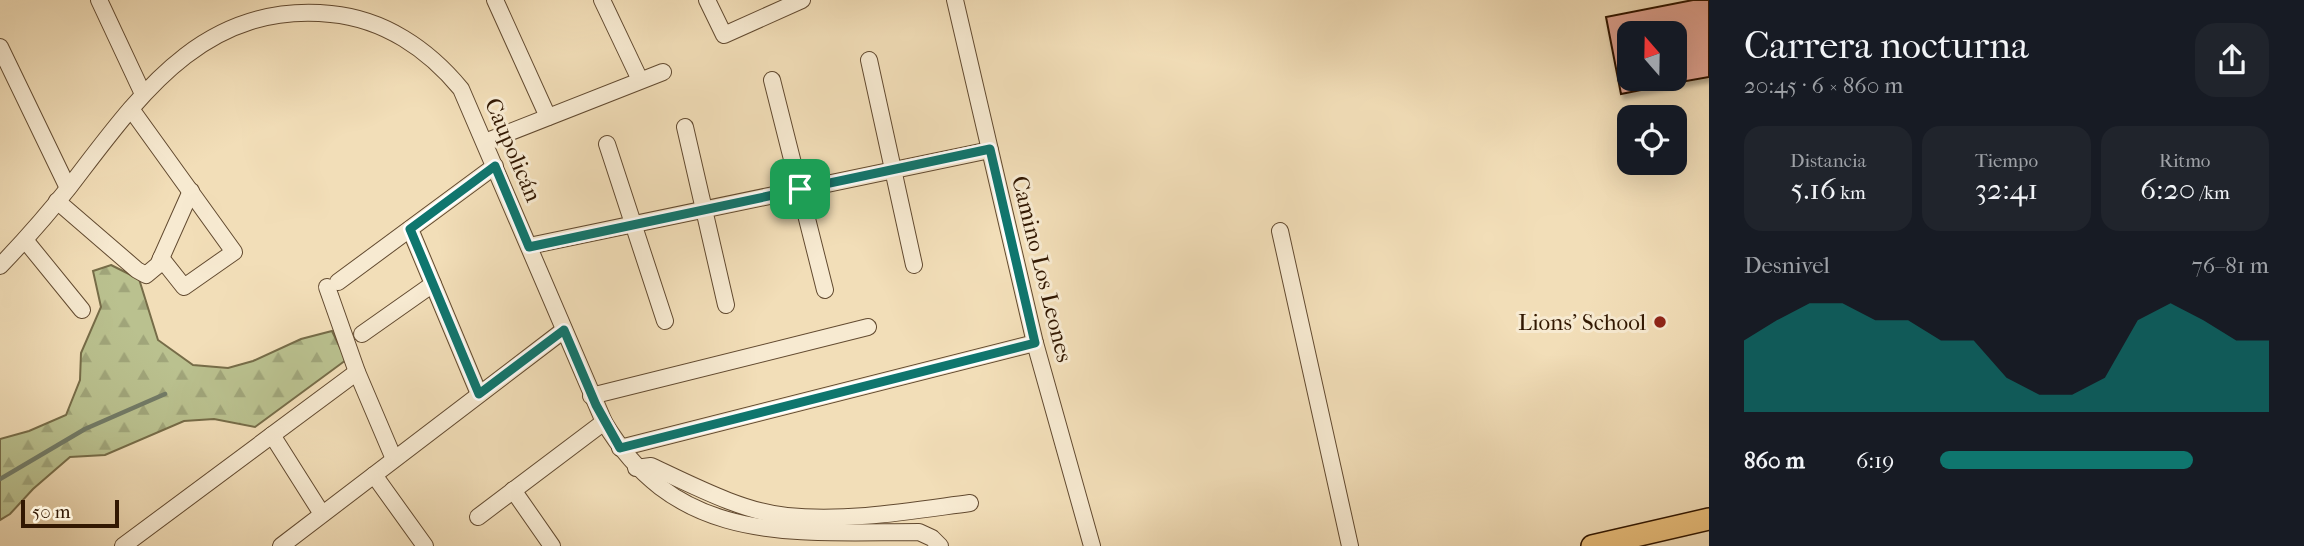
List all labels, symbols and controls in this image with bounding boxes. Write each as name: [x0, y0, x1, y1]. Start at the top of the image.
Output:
north arrow: [1617, 21, 1687, 91]
map controls: [1617, 21, 1687, 175]
text: Carrera nocturna: [1744, 23, 2029, 68]
button: share: [2195, 23, 2269, 97]
text: 20:45 · 6 × 860 m: [1744, 72, 1904, 99]
street label: Caupolicán: [479, 94, 547, 207]
button: locate: [1617, 105, 1687, 175]
text: Distancia: [1790, 150, 1866, 172]
text: Tiempo: [1975, 150, 2038, 172]
text: Ritmo: [2159, 150, 2211, 172]
pin: [770, 159, 830, 219]
icon: arrive: [781, 170, 819, 208]
text: 5.16: [1791, 172, 1836, 207]
text: 32:41: [1975, 172, 2038, 207]
text: 6:20: [2140, 172, 2195, 207]
street label: Camino Los Leones: [1006, 173, 1078, 365]
text: km: [1836, 182, 1866, 204]
text: /km: [2195, 182, 2230, 204]
text: Desnivel: [1744, 252, 1830, 279]
text: 76–81 m: [2192, 252, 2269, 279]
place label: Lions' School: [1518, 309, 1647, 336]
marker: Lions' School: [1652, 314, 1668, 330]
text: 860 m: [1744, 447, 1805, 474]
text: 6:19: [1856, 447, 1894, 474]
scale bar: [21, 497, 119, 529]
text: 50 m: [32, 501, 71, 523]

